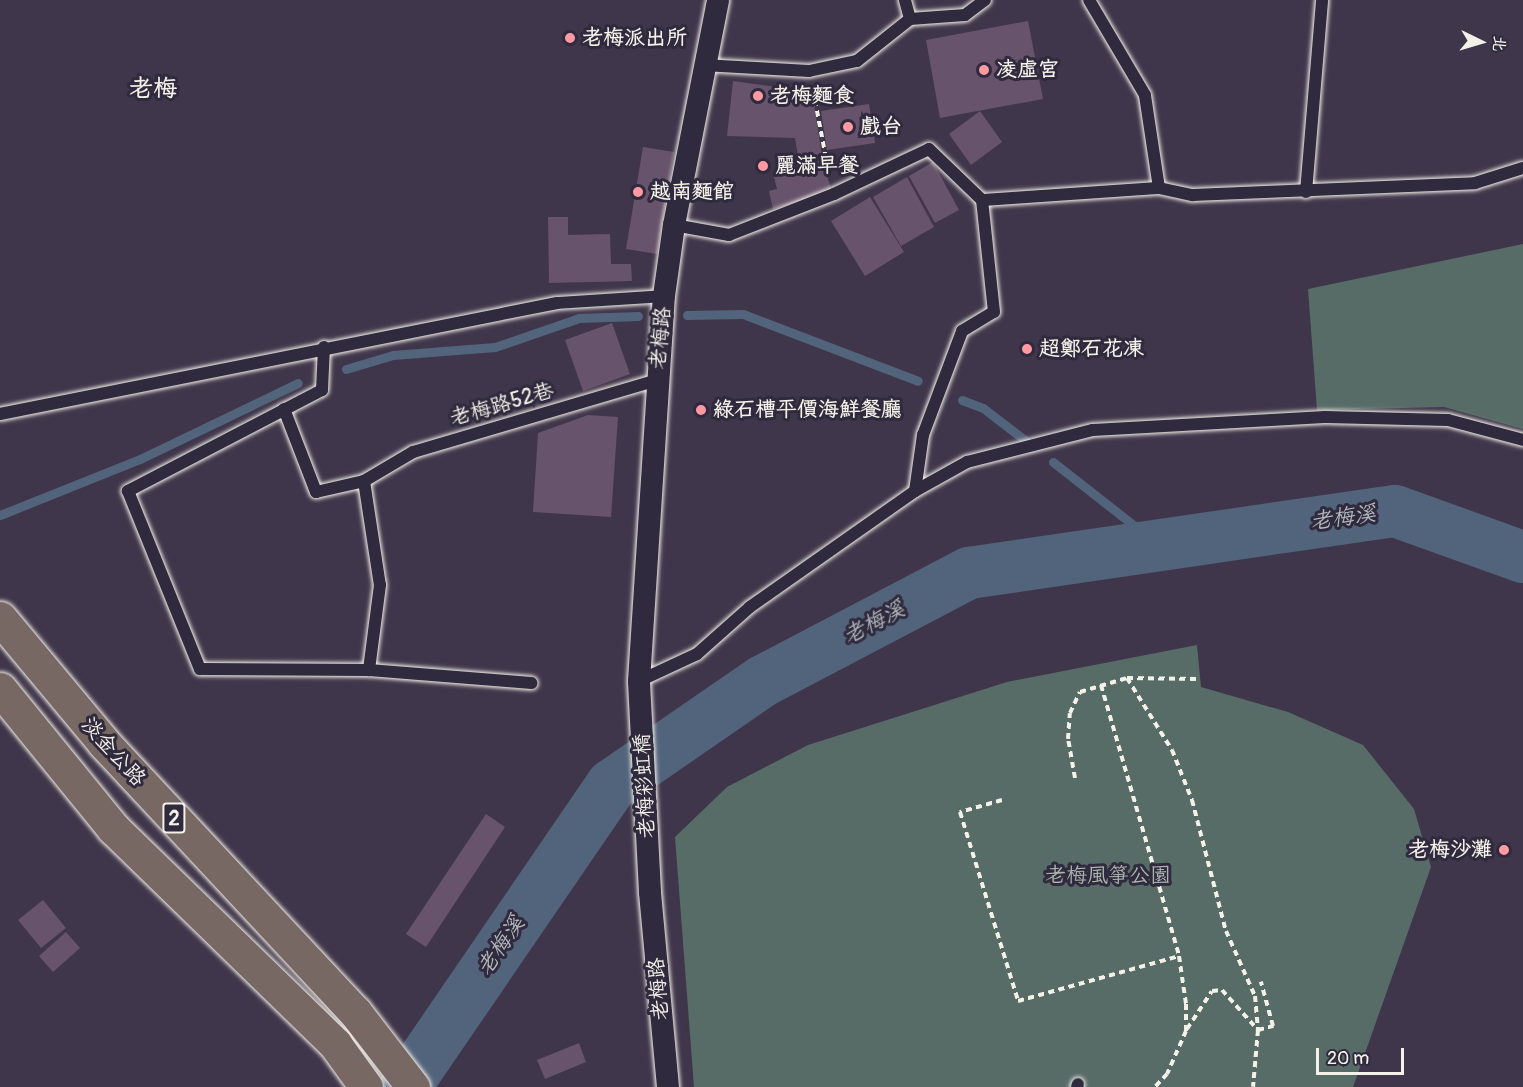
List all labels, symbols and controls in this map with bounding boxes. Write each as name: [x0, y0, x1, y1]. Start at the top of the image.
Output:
north arrow: [1451, 12, 1511, 72]
place label: 老梅派出所: [582, 25, 687, 51]
marker: 老梅派出所: [563, 31, 577, 45]
text: 北: [1488, 35, 1510, 52]
place label: 凌虛宮: [996, 57, 1059, 83]
marker: 凌虛宮: [977, 63, 991, 77]
district label: 老梅: [129, 75, 177, 103]
place label: 老梅麵食: [770, 83, 854, 109]
marker: 老梅麵食: [751, 89, 765, 103]
place label: 戲台: [860, 114, 902, 140]
marker: 戲台: [841, 120, 855, 134]
place label: 麗滿早餐: [775, 153, 859, 179]
marker: 麗滿早餐: [756, 159, 770, 173]
place label: 越南麵館: [650, 179, 734, 205]
marker: 越南麵館: [631, 185, 645, 199]
street label: 老梅路: [646, 306, 676, 370]
place label: 超鄭石花凍: [1039, 336, 1144, 362]
marker: 超鄭石花凍: [1020, 342, 1034, 356]
street label: 老梅路52巷: [447, 378, 557, 432]
place label: 綠石槽平價海鮮餐廳: [713, 397, 902, 423]
marker: 綠石槽平價海鮮餐廳: [694, 403, 708, 417]
water label: 老梅溪: [1308, 500, 1378, 536]
water label: 老梅溪: [839, 596, 909, 650]
street label: 淡金公路: [76, 712, 150, 792]
street label: 老梅彩虹橋: [630, 733, 660, 839]
road number: 2: [162, 801, 186, 835]
place label: 老梅沙灘: [1408, 837, 1492, 863]
marker: 老梅沙灘: [1497, 843, 1511, 857]
park label: 老梅風箏公園: [1045, 863, 1171, 889]
water label: 老梅溪: [472, 911, 530, 981]
street label: 老梅路: [644, 957, 674, 1021]
scale bar: [1319, 1036, 1408, 1074]
text: 20 m: [1327, 1047, 1369, 1070]

